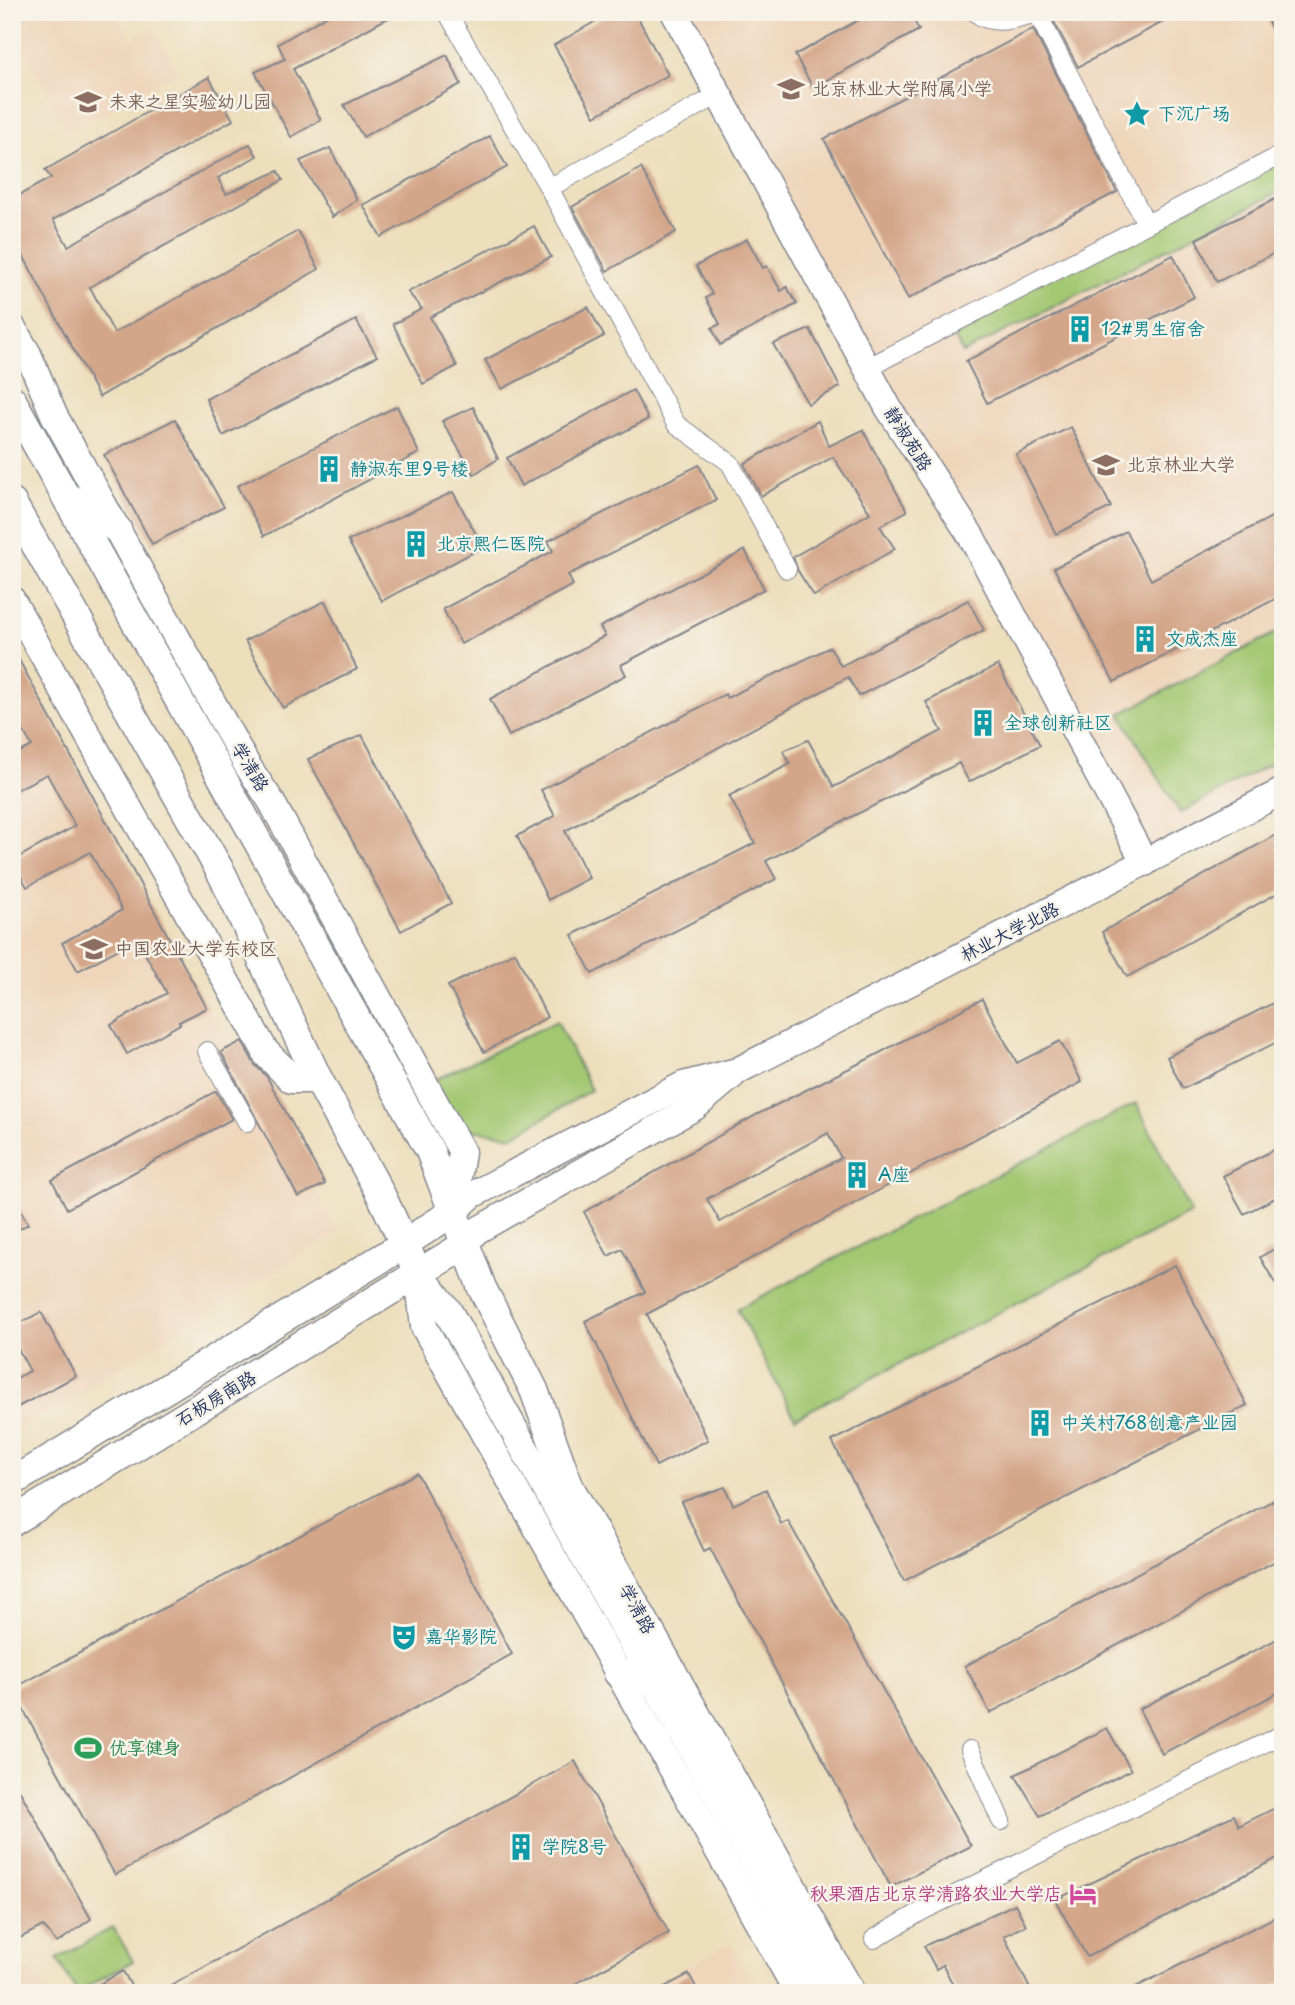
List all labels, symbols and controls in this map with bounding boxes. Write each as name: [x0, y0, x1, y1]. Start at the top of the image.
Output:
school or university icon: 北京林业大学附属小学: [776, 74, 806, 104]
place label: 北京林业大学附属小学: [812, 74, 992, 101]
school or university icon: 未来之星实验幼儿园: [73, 87, 103, 117]
place label: 未来之星实验幼儿园: [109, 87, 271, 114]
place icon: 下沉广场: [1122, 99, 1152, 129]
place label: 下沉广场: [1158, 99, 1230, 126]
building icon: 12#男生宿舍: [1065, 314, 1095, 344]
place label: 12#男生宿舍: [1101, 314, 1205, 341]
street label: 静淑苑路: [879, 401, 940, 476]
school or university icon: 北京林业大学: [1091, 450, 1121, 480]
place label: 北京林业大学: [1127, 450, 1235, 477]
building icon: 静淑东里9号楼: [314, 454, 344, 484]
place label: 静淑东里9号楼: [350, 454, 469, 481]
building icon: 北京熙仁医院: [401, 529, 431, 559]
place label: 北京熙仁医院: [437, 529, 545, 556]
building icon: 文成杰座: [1130, 624, 1160, 654]
place label: 文成杰座: [1166, 624, 1238, 651]
building icon: 全球创新社区: [968, 708, 998, 738]
place label: 全球创新社区: [1004, 708, 1112, 735]
street label: 学清路: [226, 736, 277, 796]
street label: 林业大学北路: [955, 894, 1064, 967]
school or university icon: 中国农业大学东校区: [79, 934, 109, 964]
place label: 中国农业大学东校区: [115, 934, 277, 961]
building icon: A座: [842, 1160, 872, 1190]
place label: A座: [878, 1160, 910, 1187]
street label: 石板房南路: [170, 1363, 261, 1432]
building icon: 中关村768创意产业园: [1025, 1408, 1055, 1438]
place label: 中关村768创意产业园: [1061, 1408, 1237, 1435]
street label: 学清路: [613, 1578, 663, 1638]
theatre icon: 嘉华影院: [389, 1622, 419, 1652]
place label: 嘉华影院: [425, 1622, 497, 1649]
sports icon: 优享健身: [73, 1733, 103, 1763]
place label: 优享健身: [109, 1733, 181, 1760]
building icon: 学院8号: [506, 1832, 536, 1862]
place label: 学院8号: [542, 1832, 607, 1859]
place label: 秋果酒店北京学清路农业大学店: [810, 1879, 1062, 1906]
hotel icon: 秋果酒店北京学清路农业大学店: [1068, 1879, 1098, 1909]

